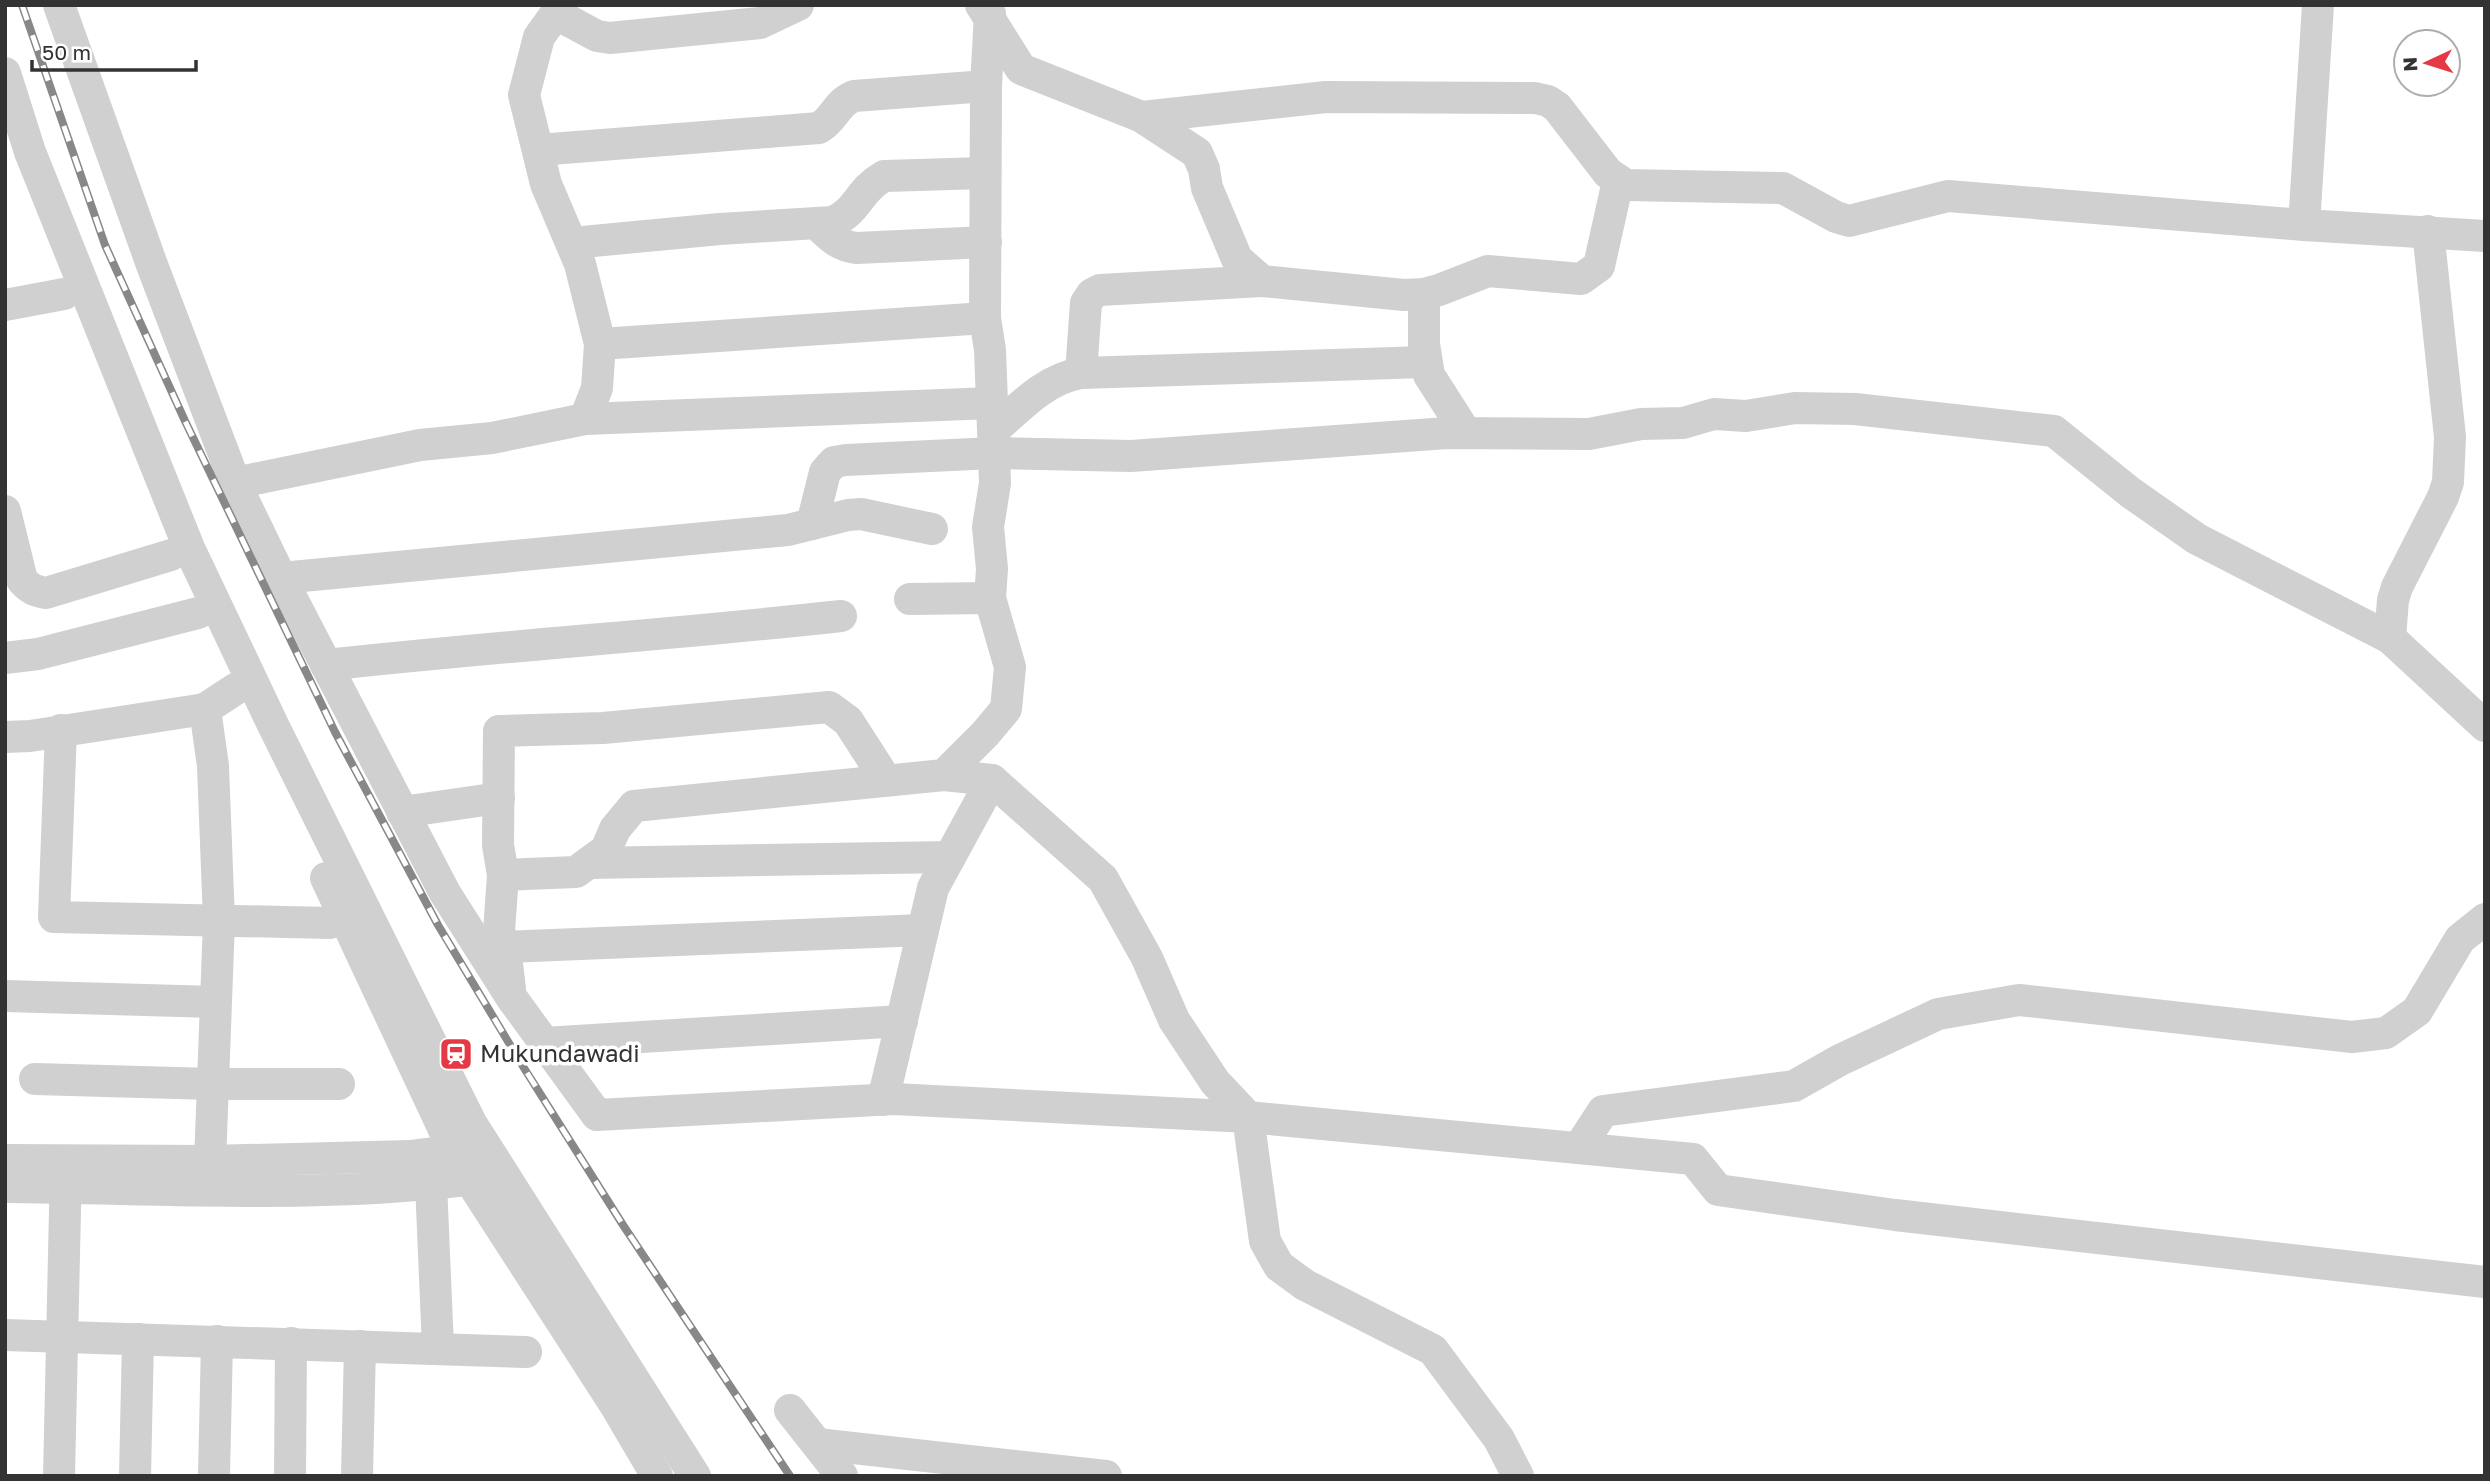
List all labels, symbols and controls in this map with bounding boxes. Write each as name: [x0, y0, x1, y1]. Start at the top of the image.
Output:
scale bar: [32, 28, 196, 72]
north arrow: [2392, 28, 2462, 98]
text: 50 m: [42, 39, 91, 65]
text: N: [2398, 56, 2422, 72]
station icon: Mukundawadi: [437, 1035, 475, 1073]
place label: Mukundawadi: [480, 1038, 640, 1067]

